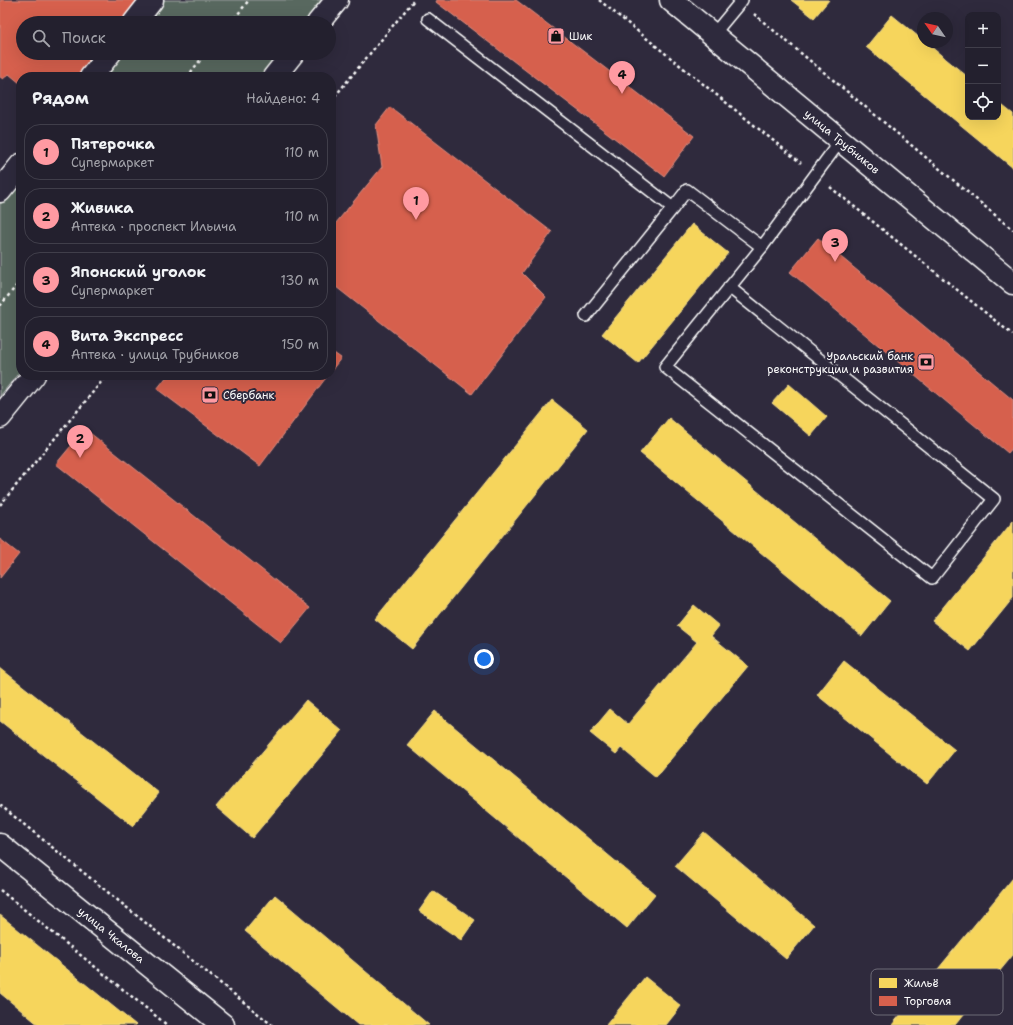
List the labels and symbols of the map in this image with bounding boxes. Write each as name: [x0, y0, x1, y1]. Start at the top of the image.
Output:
north arrow: [917, 12, 953, 48]
shop icon: Шик: [546, 26, 566, 46]
place label: Шик: [569, 29, 593, 44]
pin: 4: [609, 61, 635, 94]
street label: улица Трубников: [801, 106, 883, 178]
pin: 1: [403, 187, 429, 220]
pin: 3: [822, 229, 848, 262]
place label: Уральский банк реконструкции и развития: [767, 349, 913, 377]
bank icon: Уральский банк реконструкции и развития: [916, 352, 936, 372]
bank icon: Сбербанк: [200, 385, 220, 405]
place label: Сбербанк: [223, 388, 274, 403]
pin: 2: [67, 425, 93, 458]
your location: [474, 649, 494, 669]
street label: улица Чкалова: [74, 904, 148, 967]
legend: [871, 969, 1003, 1015]
text: Жильё: [904, 976, 939, 991]
text: Торговля: [904, 994, 951, 1009]

